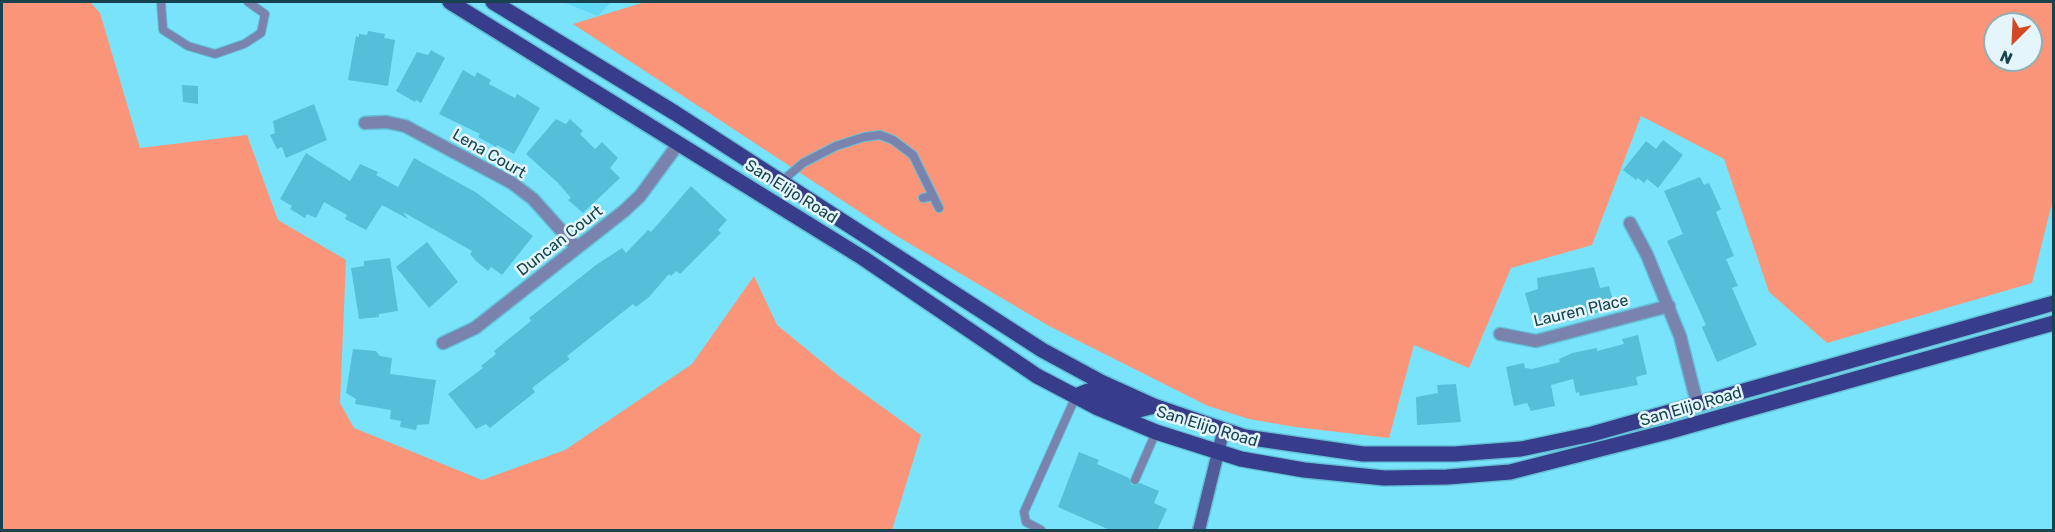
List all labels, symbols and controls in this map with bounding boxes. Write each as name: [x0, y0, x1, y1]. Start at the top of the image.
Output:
north arrow: [1983, 12, 2043, 72]
text: N: [1997, 46, 2015, 68]
street label: Lena Court: [449, 125, 529, 183]
street label: San Elijo Road: [741, 156, 841, 228]
street label: Duncan Court: [513, 202, 607, 280]
street label: Lauren Place: [1532, 291, 1630, 331]
street label: San Elijo Road: [1638, 383, 1744, 431]
street label: San Elijo Road: [1154, 402, 1260, 452]

